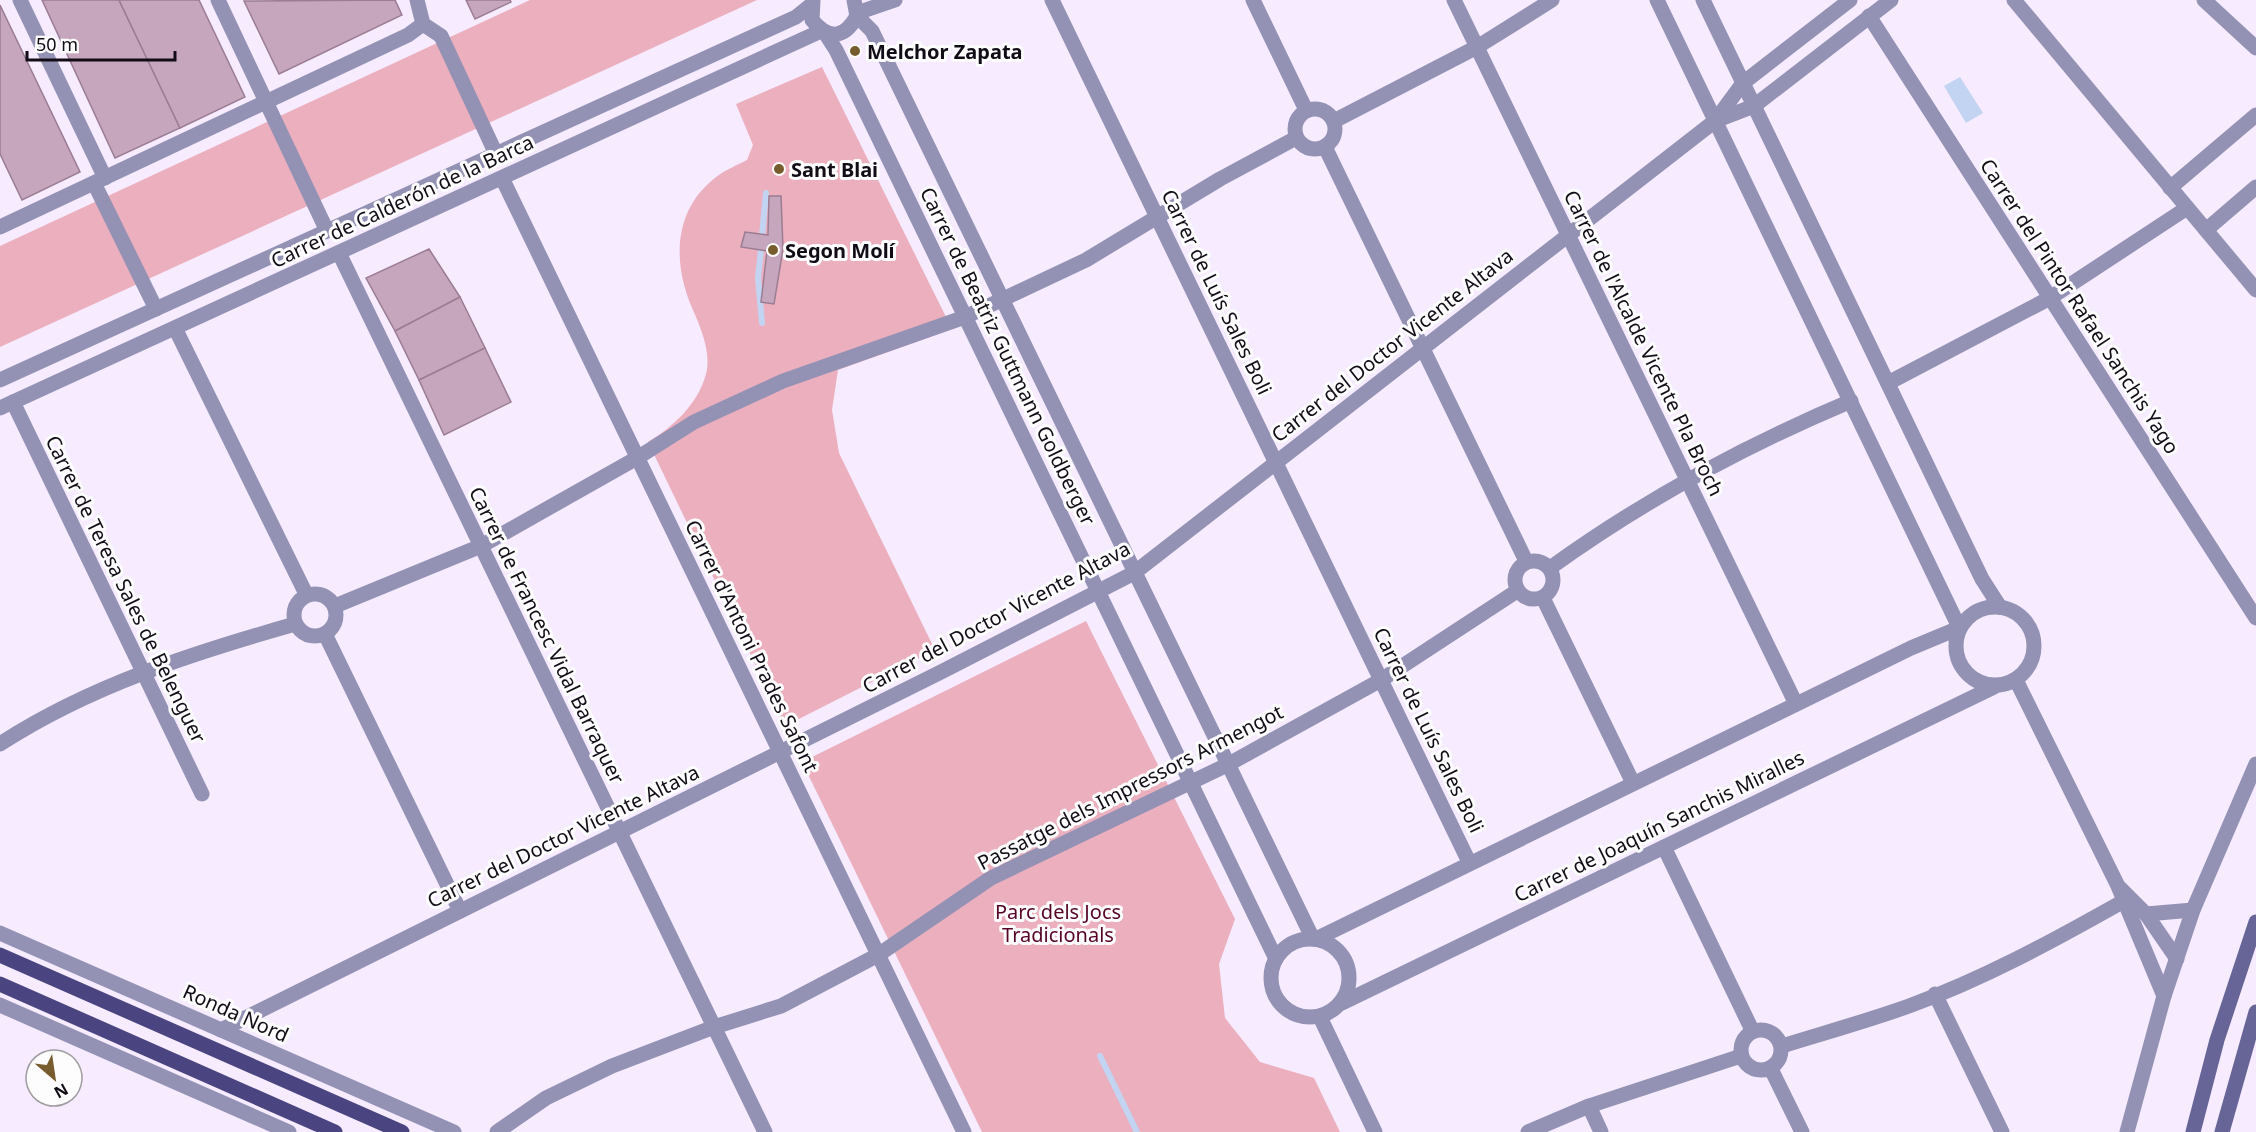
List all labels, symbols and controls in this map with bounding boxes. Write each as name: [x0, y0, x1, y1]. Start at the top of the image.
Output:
scale bar: [27, 24, 176, 62]
text: 50 m: [36, 32, 78, 56]
place label: Melchor Zapata: [867, 38, 1023, 65]
marker: Melchor Zapata: [848, 44, 862, 58]
street label: Carrer de Calderón de la Barca: [266, 128, 538, 274]
street label: Carrer del Pintor Rafael Sanchis Yago: [1974, 153, 2186, 459]
place label: Sant Blai: [791, 156, 878, 183]
marker: Sant Blai: [772, 162, 786, 176]
street label: Carrer de Beatriz Guttmann Goldberger: [914, 182, 1102, 530]
street label: Carrer de Luís Sales Boli: [1156, 185, 1278, 399]
street label: Carrer de l'Alcalde Vicente Pla Broch: [1558, 186, 1730, 500]
place label: Segon Molí: [785, 237, 897, 264]
street label: Carrer del Doctor Vicente Altava: [1266, 242, 1518, 448]
marker: Segon Molí: [766, 243, 780, 257]
street label: Carrer de Teresa Sales de Belenguer: [40, 431, 212, 747]
street label: Carrer de Francesc Vidal Barraquer: [463, 482, 631, 788]
street label: Carrer d'Antoni Prades Safont: [679, 515, 825, 777]
street label: Carrer del Doctor Vicente Altava: [857, 535, 1135, 699]
street label: Carrer de Luís Sales Boli: [1368, 623, 1490, 837]
street label: Passatge dels Impressors Armengot: [973, 698, 1287, 876]
street label: Carrer de Joaquín Sanchis Miralles: [1509, 744, 1809, 908]
street label: Carrer del Doctor Vicente Altava: [422, 758, 704, 914]
park label: Parc dels Jocs Tradicionals: [995, 898, 1121, 948]
street label: Ronda Nord: [179, 978, 293, 1048]
north arrow: [24, 1048, 84, 1108]
text: N: [50, 1078, 72, 1104]

